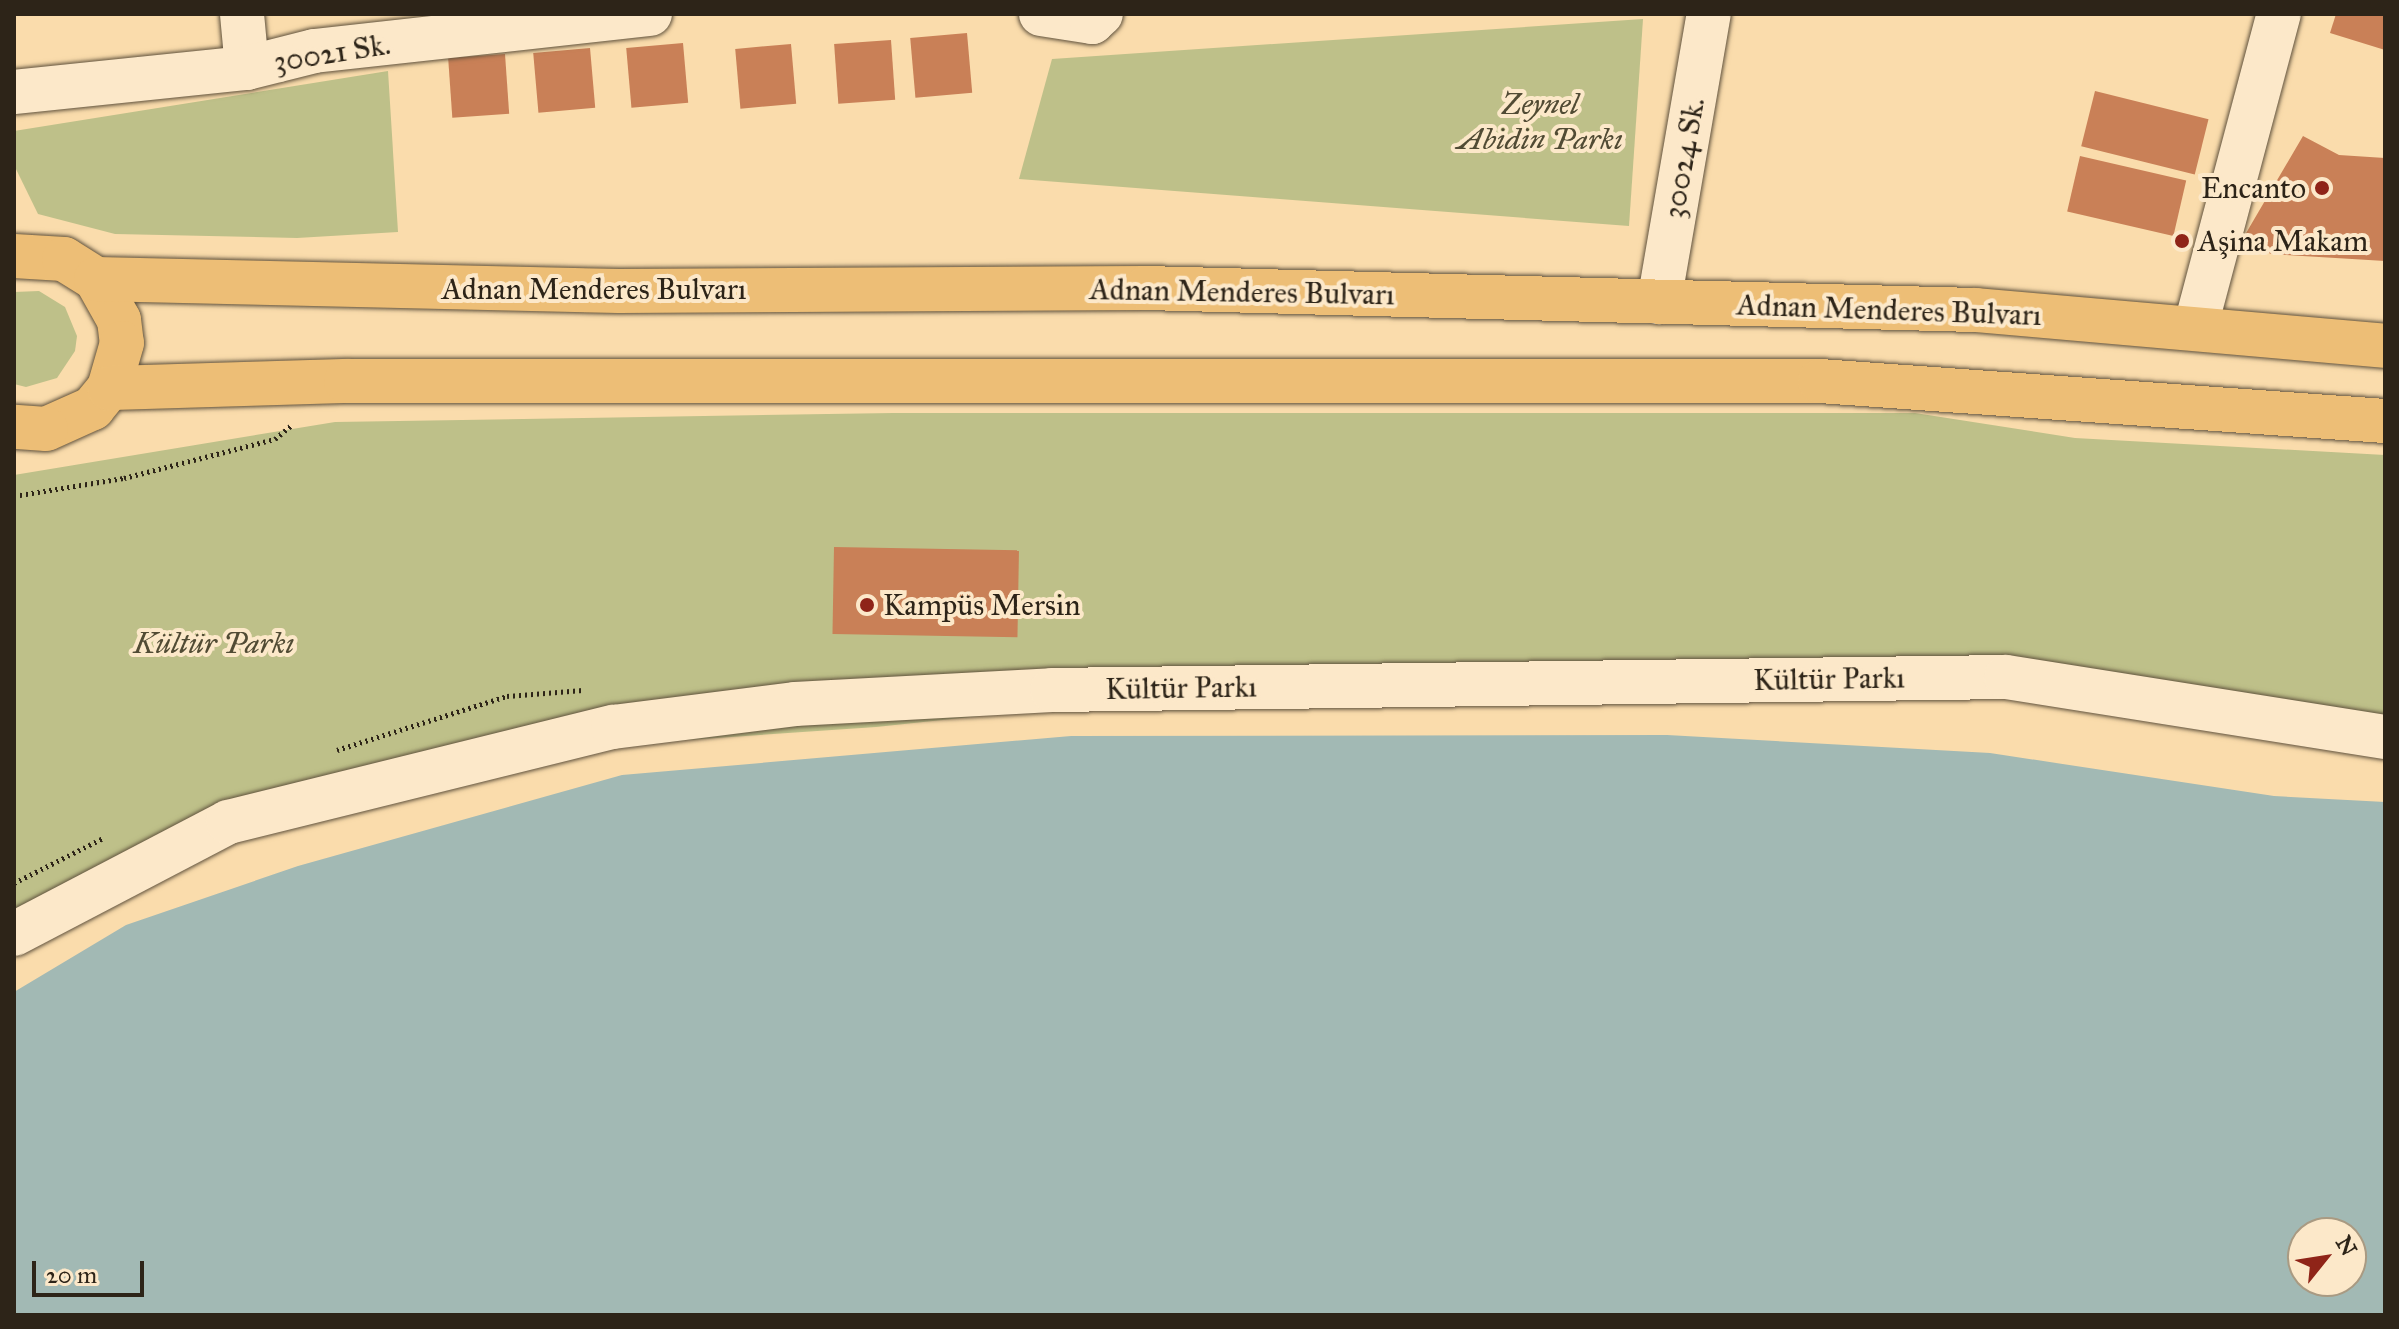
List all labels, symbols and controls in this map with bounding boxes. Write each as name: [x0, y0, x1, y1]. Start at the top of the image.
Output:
street label: 30021 Sk.: [271, 26, 393, 80]
park label: Zeynel Abidin Parkı: [1457, 86, 1623, 156]
street label: 30024 Sk.: [1656, 95, 1712, 221]
place label: Encanto: [2201, 170, 2306, 206]
marker: Encanto: [2313, 179, 2331, 197]
place label: Aşina Makam: [2198, 223, 2368, 259]
marker: Aşina Makam: [2173, 232, 2191, 250]
street label: Adnan Menderes Bulvarı: [442, 271, 746, 307]
street label: Adnan Menderes Bulvarı: [1089, 271, 1395, 313]
street label: Adnan Menderes Bulvarı: [1736, 287, 2042, 333]
place label: Kampüs Mersin: [883, 587, 1080, 623]
marker: Kampüs Mersin: [858, 596, 876, 614]
park label: Kültür Parkı: [134, 625, 294, 661]
street label: Kültür Parkı: [1753, 660, 1905, 698]
street label: Kültür Parkı: [1105, 669, 1257, 707]
north arrow: [2287, 1217, 2367, 1297]
text: N: [2330, 1231, 2363, 1261]
scale bar: [36, 1245, 148, 1295]
text: 20 m: [46, 1260, 97, 1290]

